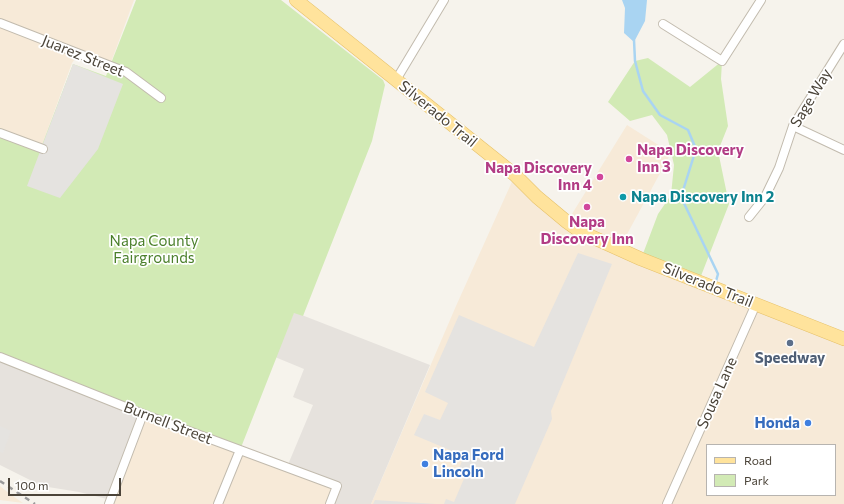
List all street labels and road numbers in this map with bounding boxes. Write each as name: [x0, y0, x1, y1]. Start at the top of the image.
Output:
street label: Juarez Street: [39, 31, 127, 81]
street label: Sage Way: [786, 65, 836, 131]
street label: Silverado Trail: [395, 77, 481, 151]
street label: Silverado Trail: [660, 259, 756, 311]
street label: Sousa Lane: [693, 354, 741, 432]
street label: Burnell Street: [121, 398, 215, 448]

